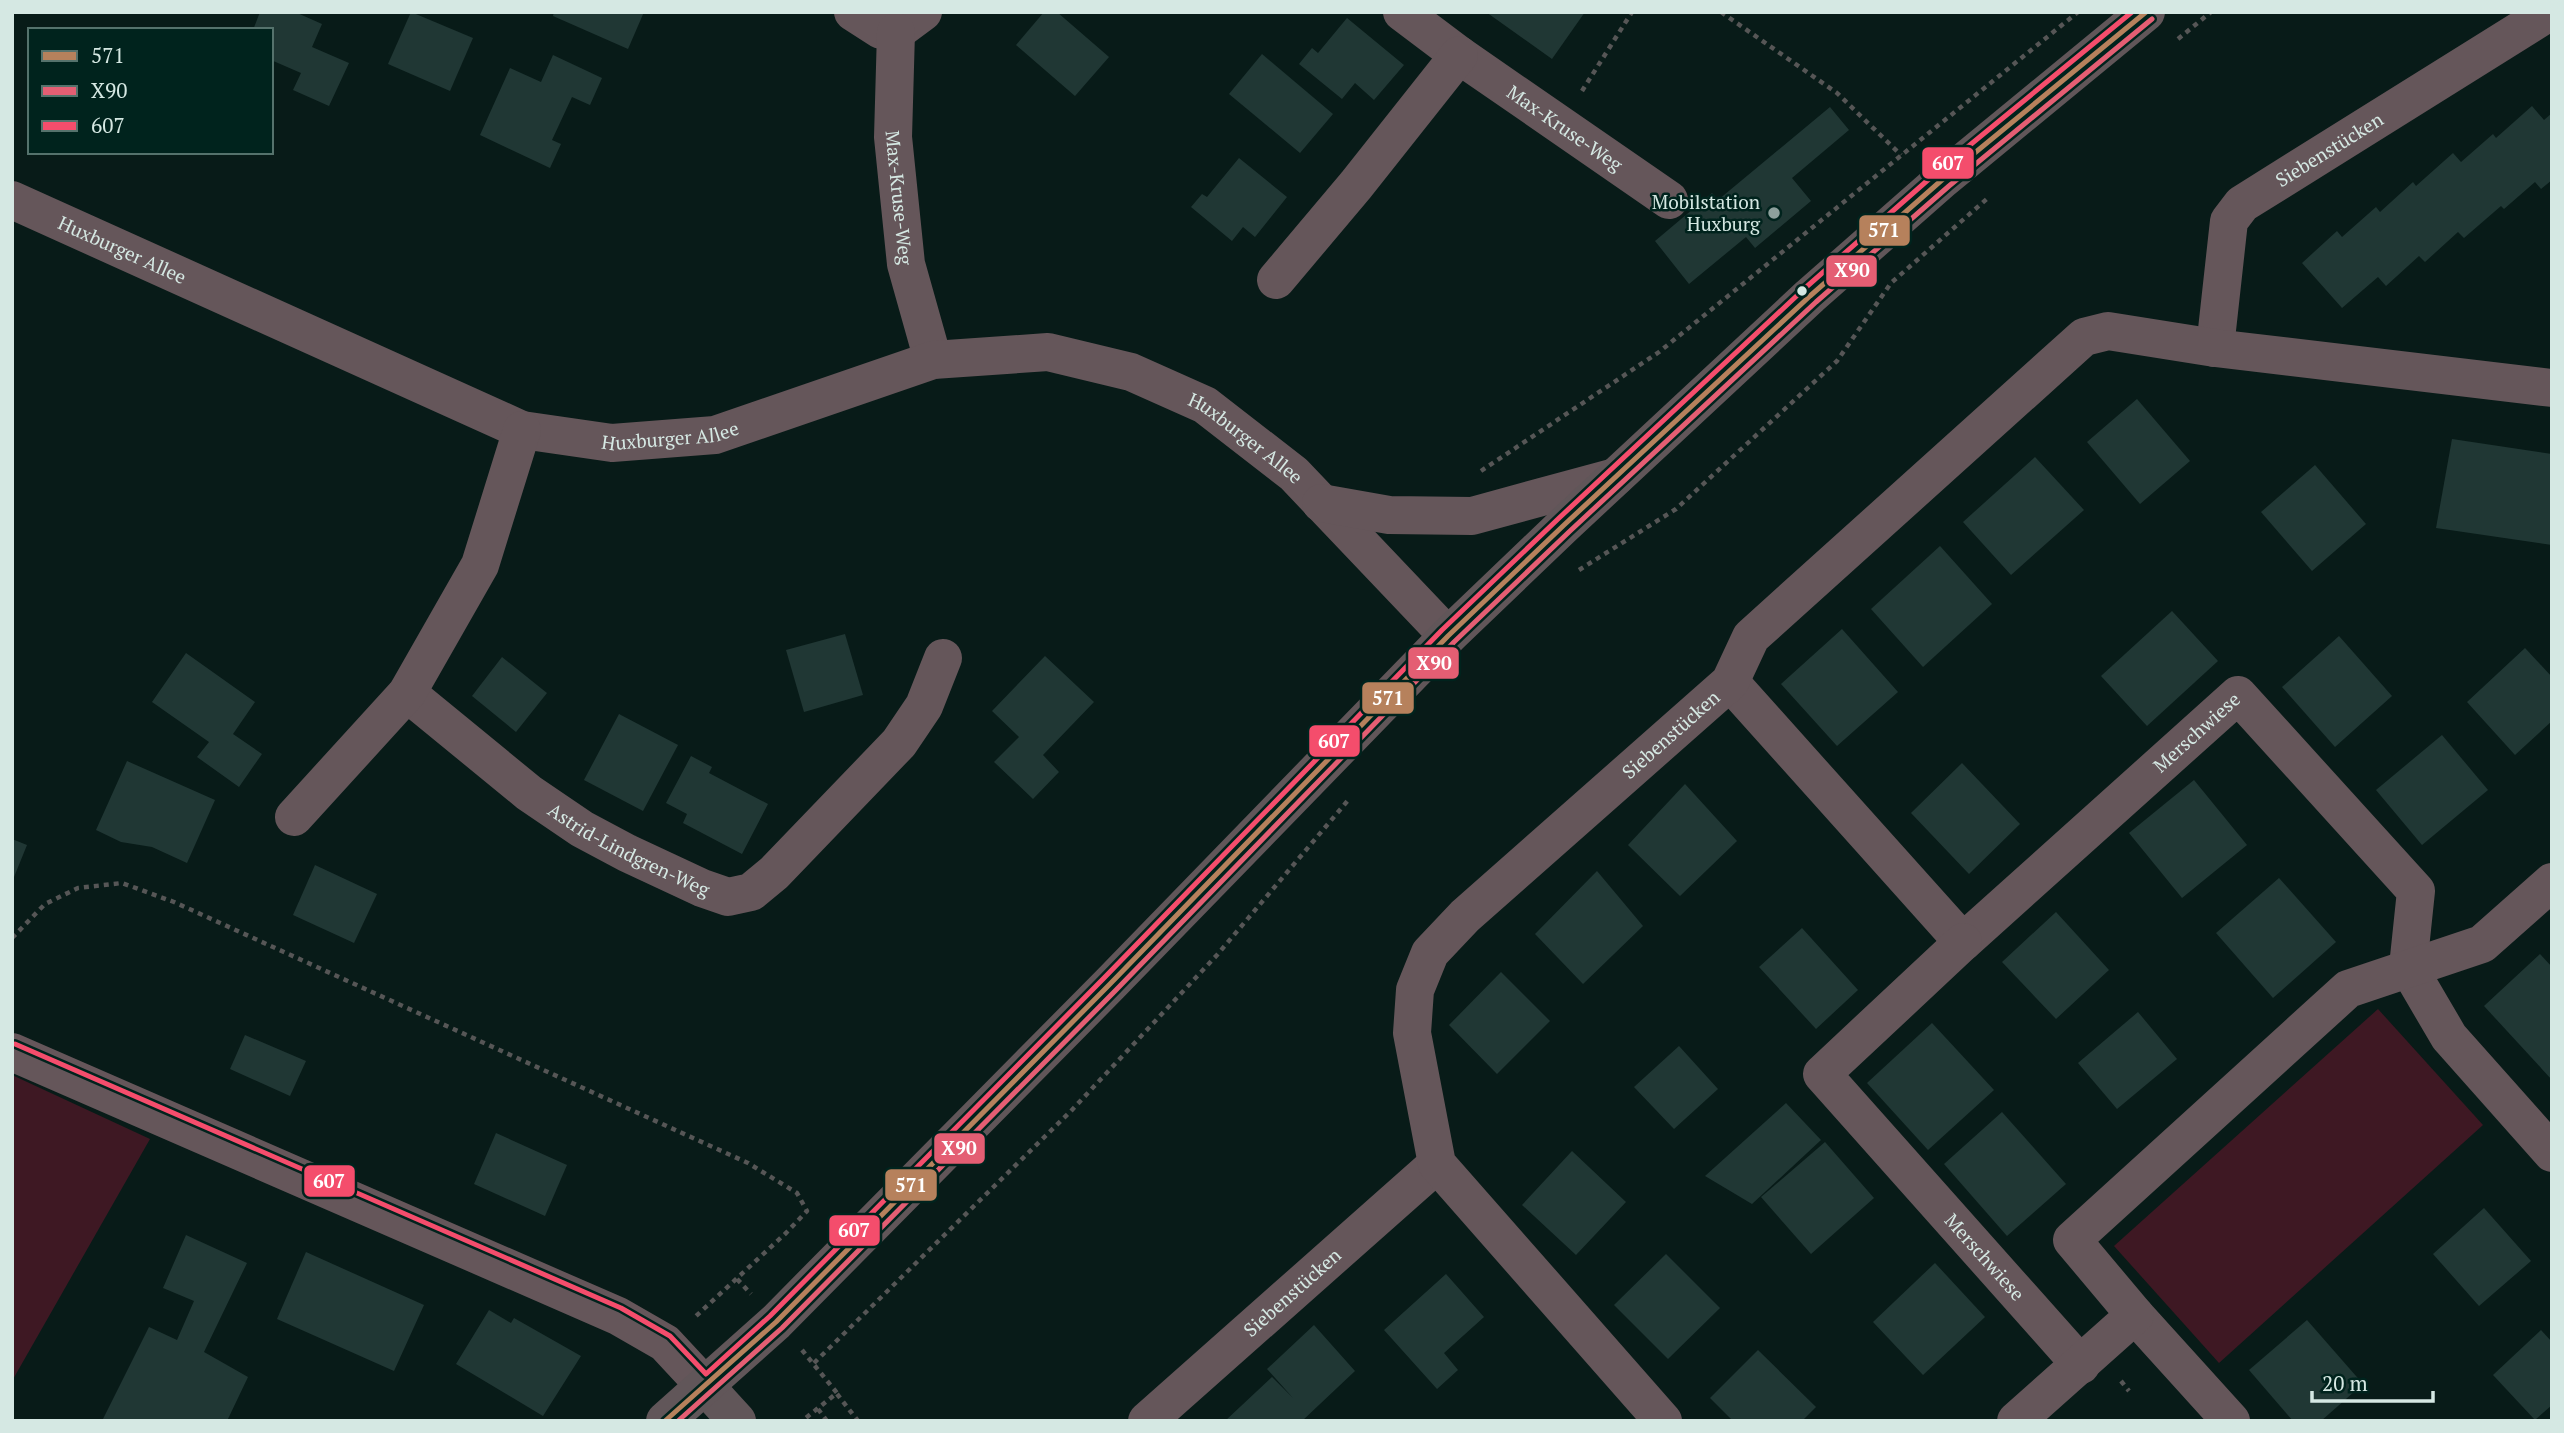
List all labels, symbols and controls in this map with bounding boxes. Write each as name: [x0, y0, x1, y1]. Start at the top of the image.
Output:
legend: [28, 28, 273, 154]
text: 571: [91, 41, 125, 69]
text: X90: [91, 76, 127, 104]
street label: Max-Kruse-Weg: [1502, 79, 1629, 177]
street label: Siebenstücken: [2271, 106, 2387, 192]
text: 607: [91, 111, 125, 139]
street label: Max-Kruse-Weg: [880, 129, 919, 267]
line badge: 607: [1921, 146, 1975, 180]
text: 607: [1932, 150, 1964, 175]
place label: Mobilstation Huxburg: [1652, 189, 1761, 236]
marker: Mobilstation Huxburg: [1766, 205, 1782, 221]
street label: Huxburger Allee: [55, 210, 190, 289]
line badge: 571: [1858, 214, 1911, 247]
text: 571: [1868, 217, 1900, 242]
line badge: X90: [1825, 254, 1878, 288]
text: X90: [1834, 257, 1870, 282]
unlabelled marker: [1795, 284, 1809, 298]
street label: Huxburger Allee: [1185, 386, 1309, 488]
street label: Huxburger Allee: [600, 415, 742, 455]
line badge: X90: [1407, 646, 1460, 680]
text: X90: [1416, 650, 1452, 675]
line badge: 571: [1361, 681, 1415, 715]
street label: Siebenstücken: [1616, 684, 1724, 784]
text: 571: [1372, 685, 1404, 710]
street label: Merschwiese: [2147, 686, 2245, 777]
line badge: 607: [1308, 724, 1361, 758]
text: 607: [1318, 728, 1350, 753]
street label: Astrid-Lindgren-Weg: [543, 797, 714, 902]
line badge: X90: [933, 1132, 986, 1165]
text: X90: [941, 1135, 977, 1160]
line badge: 607: [303, 1164, 356, 1198]
text: 607: [313, 1168, 345, 1193]
line badge: 571: [884, 1168, 938, 1202]
text: 571: [895, 1172, 927, 1197]
street label: Merschwiese: [1940, 1208, 2031, 1305]
line badge: 607: [828, 1214, 881, 1247]
text: 607: [838, 1217, 870, 1242]
street label: Siebenstücken: [1238, 1242, 1346, 1342]
scale bar: [2312, 1360, 2433, 1404]
text: 20 m: [2322, 1369, 2368, 1397]

